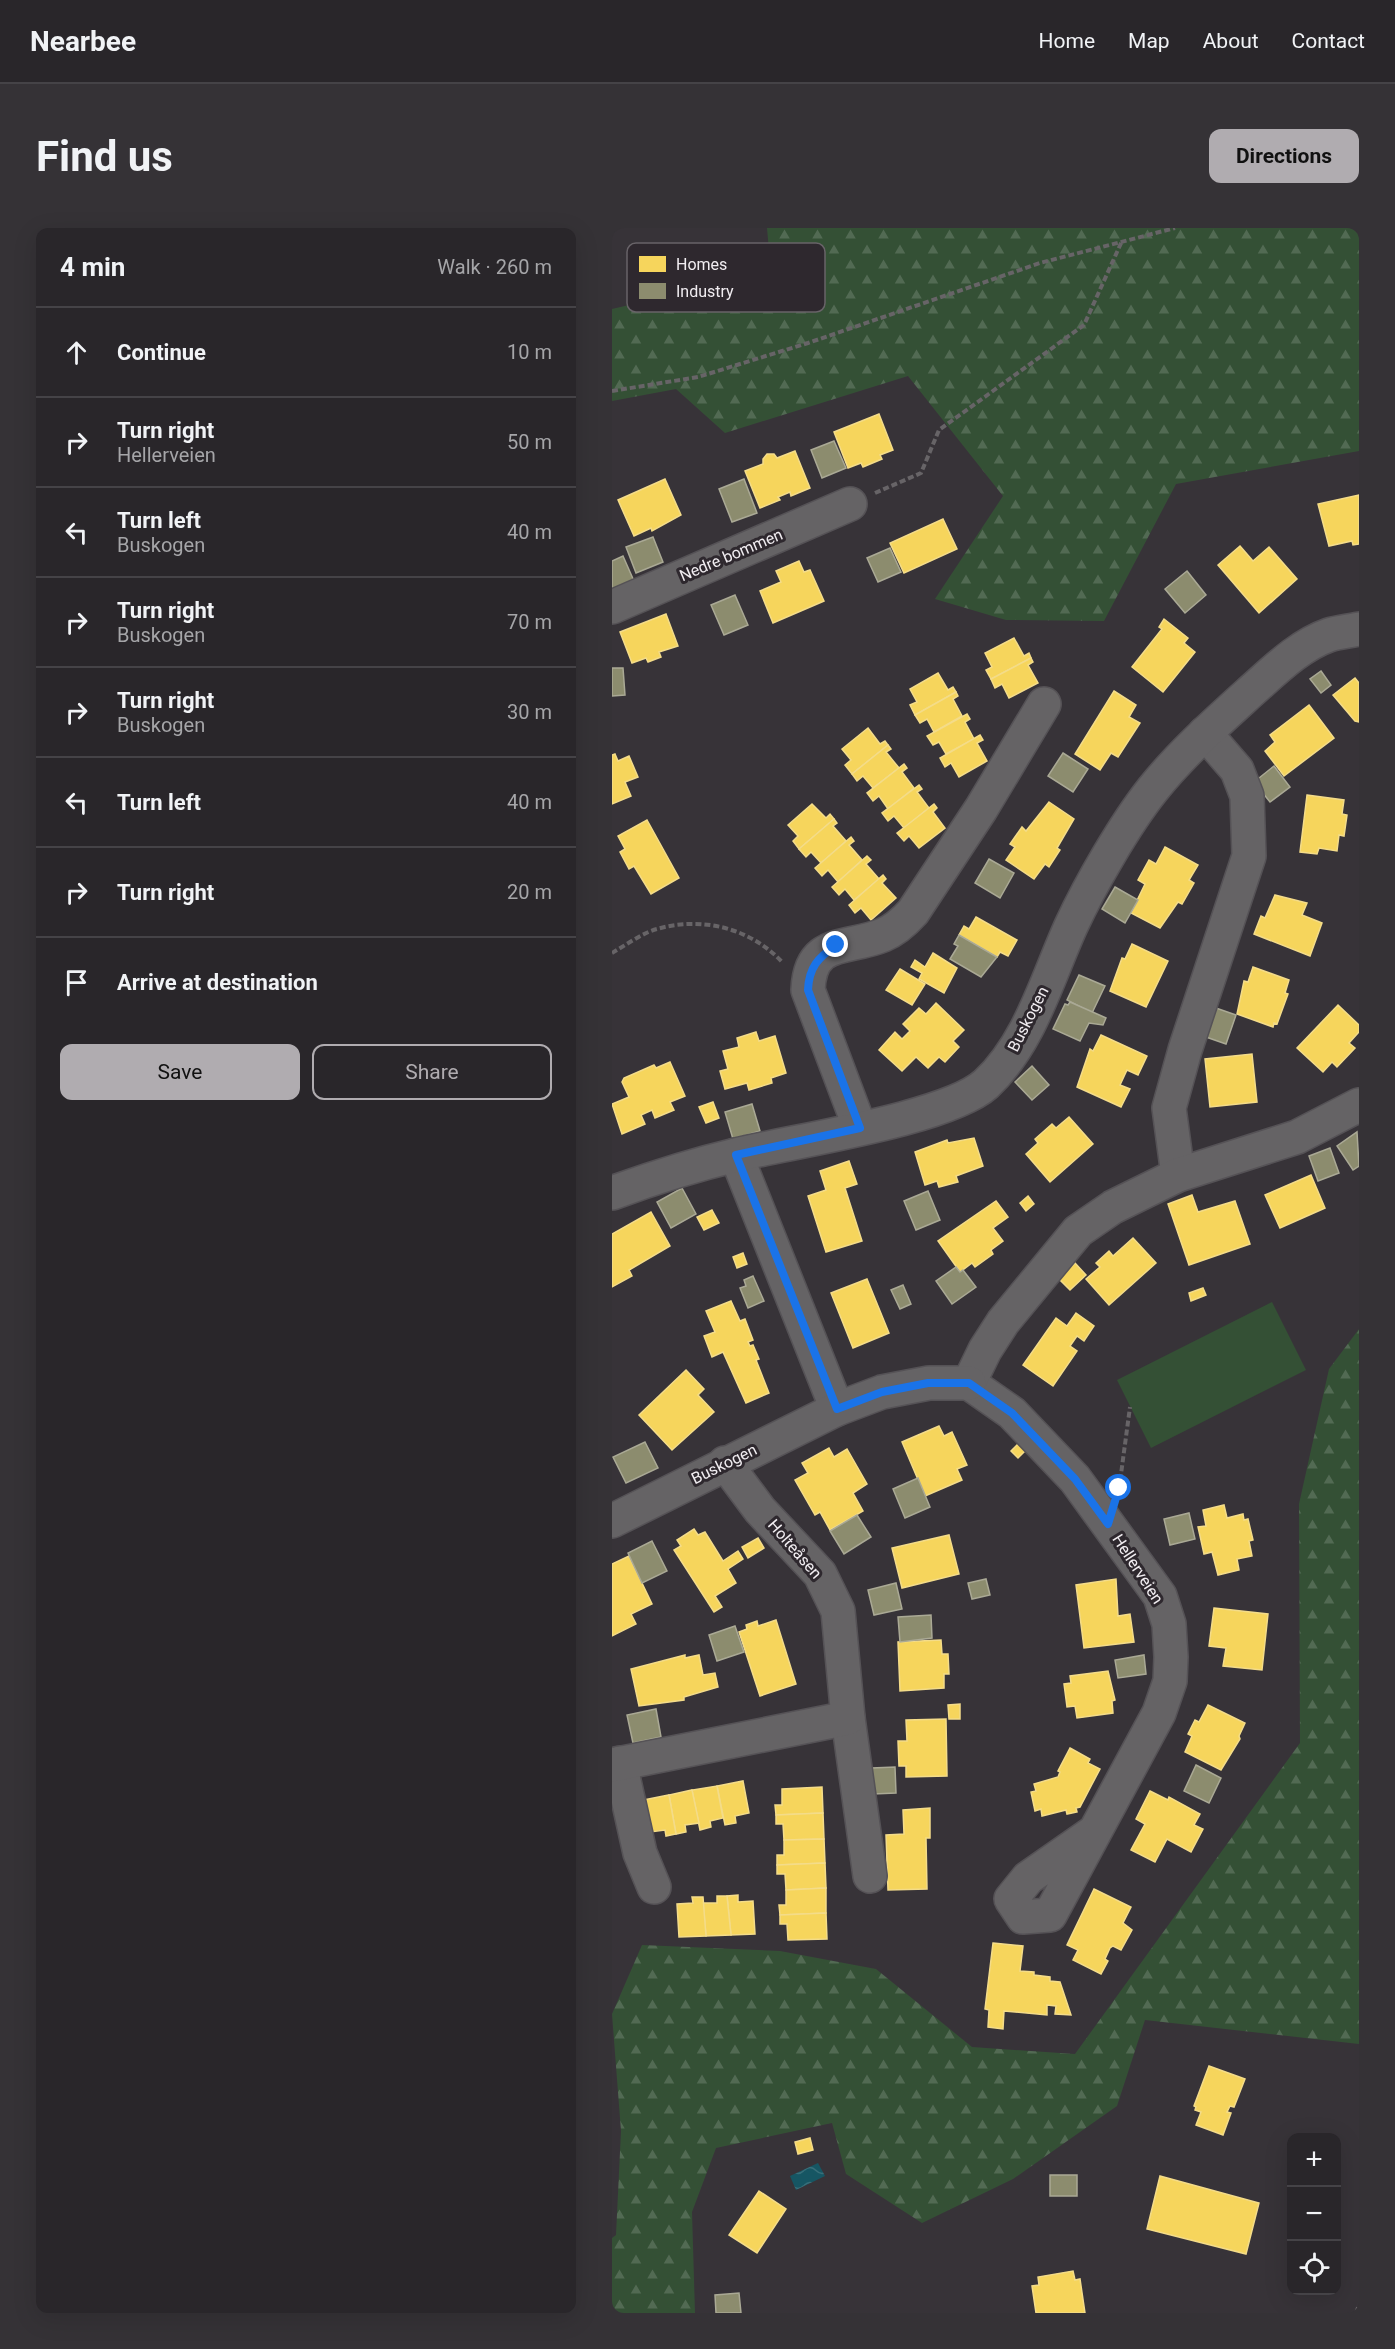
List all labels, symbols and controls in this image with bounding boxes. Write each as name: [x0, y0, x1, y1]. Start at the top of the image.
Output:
text: Nearbee: [30, 25, 136, 58]
text: Home: [1039, 29, 1095, 53]
text: Map: [1128, 29, 1170, 53]
text: About: [1203, 29, 1259, 53]
text: Contact: [1292, 29, 1365, 53]
button: Directions: [1209, 129, 1359, 183]
text: Find us: [36, 132, 173, 181]
legend: [627, 243, 825, 312]
text: 4 min: [60, 252, 125, 282]
text: Walk · 260 m: [437, 255, 552, 279]
text: Homes: [676, 255, 727, 274]
text: Industry: [676, 282, 734, 301]
icon: ahead: [60, 336, 93, 369]
text: Continue: [117, 340, 206, 365]
text: 10 m: [507, 340, 552, 364]
text: Turn right: [117, 418, 214, 443]
icon: right: [60, 426, 93, 459]
text: 50 m: [507, 430, 552, 454]
text: Hellerveien: [117, 443, 216, 467]
text: Turn left: [117, 508, 201, 533]
icon: left: [60, 516, 93, 549]
text: 40 m: [507, 520, 552, 544]
street label: Nedre bommen: [677, 525, 785, 585]
text: Buskogen: [117, 533, 205, 557]
text: Turn right: [117, 598, 214, 623]
icon: right: [60, 606, 93, 639]
text: 70 m: [507, 610, 552, 634]
text: Buskogen: [117, 623, 205, 647]
text: Turn right: [117, 688, 214, 713]
icon: right: [60, 696, 93, 729]
text: 30 m: [507, 700, 552, 724]
text: Buskogen: [117, 713, 205, 737]
icon: left: [60, 786, 93, 819]
text: Turn left: [117, 790, 201, 815]
text: 40 m: [507, 790, 552, 814]
icon: right: [60, 876, 93, 909]
text: Turn right: [117, 880, 214, 905]
text: 20 m: [507, 880, 552, 904]
route end: [822, 931, 848, 957]
icon: arrive: [60, 966, 93, 999]
text: Arrive at destination: [117, 970, 318, 995]
street label: Buskogen: [1004, 983, 1052, 1055]
button: Save: [60, 1044, 300, 1100]
button: Share: [312, 1044, 552, 1100]
street label: Buskogen: [688, 1440, 760, 1488]
route start: [1105, 1474, 1131, 1500]
street label: Holteåsen: [764, 1515, 826, 1583]
street label: Hellerveien: [1108, 1531, 1168, 1607]
map controls: [1287, 2133, 1341, 2295]
button: +: [1287, 2133, 1341, 2187]
button: −: [1287, 2187, 1341, 2241]
button: locate: [1287, 2241, 1341, 2295]

